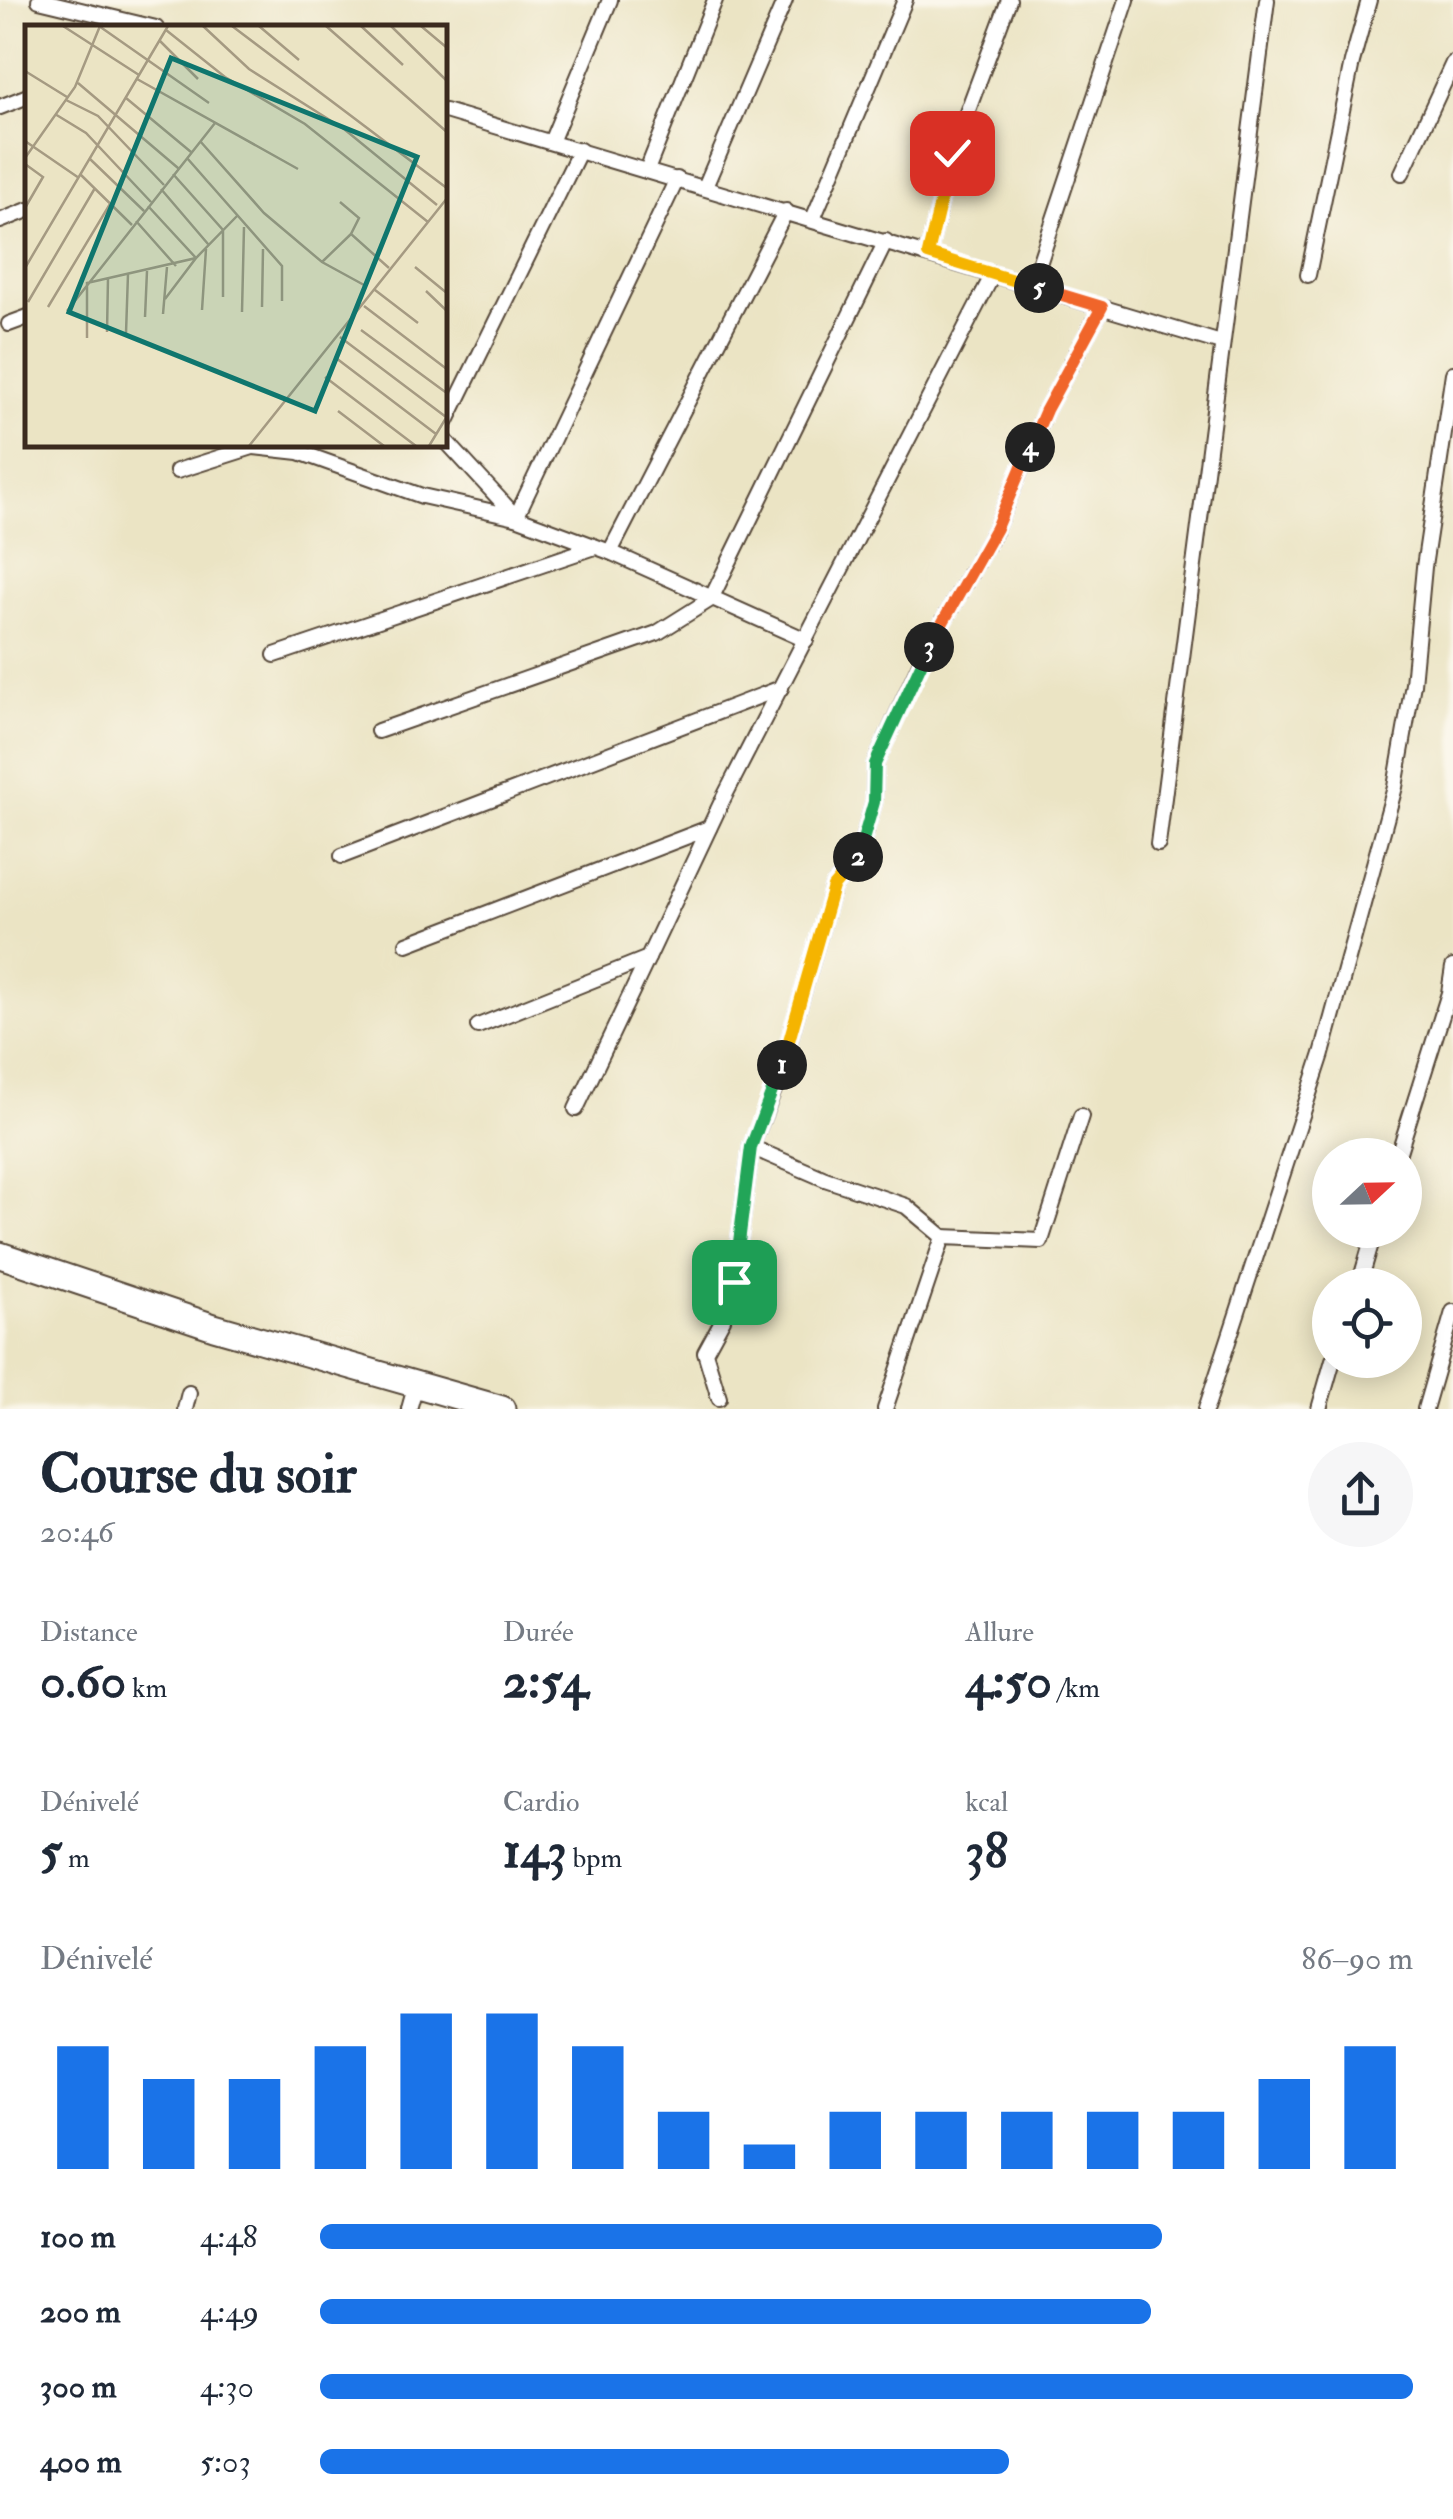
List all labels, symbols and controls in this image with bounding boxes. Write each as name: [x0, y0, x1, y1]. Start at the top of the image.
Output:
inset map: [25, 25, 448, 448]
pin: [910, 111, 995, 196]
icon: check: [925, 126, 980, 181]
pin: 5: [1014, 263, 1064, 313]
text: 5: [1033, 270, 1045, 305]
pin: 4: [1005, 422, 1055, 472]
text: 4: [1022, 429, 1038, 464]
pin: 3: [904, 622, 954, 672]
text: 3: [924, 629, 934, 664]
pin: 2: [833, 832, 883, 882]
text: 2: [851, 839, 865, 874]
pin: 1: [757, 1040, 807, 1090]
text: 1: [777, 1047, 787, 1082]
north arrow: [1312, 1138, 1422, 1248]
map controls: [1312, 1138, 1422, 1378]
pin: [692, 1240, 777, 1325]
icon: arrive: [707, 1255, 762, 1310]
button: locate: [1312, 1268, 1422, 1378]
text: Course du soir: [40, 1440, 357, 1509]
button: share: [1308, 1442, 1413, 1547]
text: 20:46: [40, 1512, 114, 1552]
text: Distance: [40, 1615, 138, 1650]
text: Durée: [503, 1615, 574, 1650]
text: Allure: [965, 1615, 1034, 1650]
text: 0.60: [40, 1650, 126, 1713]
text: 2:54: [503, 1650, 588, 1713]
text: 4:50: [965, 1650, 1052, 1713]
text: km: [126, 1671, 167, 1706]
text: /km: [1052, 1671, 1100, 1706]
text: Dénivelé: [40, 1785, 139, 1820]
text: Cardio: [503, 1785, 579, 1820]
text: kcal: [965, 1785, 1008, 1820]
text: 5: [40, 1820, 62, 1883]
text: 143: [503, 1820, 567, 1883]
text: 38: [965, 1820, 1008, 1883]
text: m: [62, 1841, 90, 1876]
text: bpm: [567, 1841, 622, 1876]
text: Dénivelé: [40, 1939, 153, 1979]
text: 86–90 m: [1301, 1939, 1413, 1979]
text: 100 m: [40, 2217, 116, 2257]
text: 4:48: [200, 2217, 257, 2257]
text: 200 m: [40, 2292, 121, 2332]
text: 4:49: [200, 2292, 259, 2332]
text: 300 m: [40, 2367, 117, 2407]
text: 4:30: [200, 2367, 254, 2407]
text: 400 m: [40, 2442, 122, 2482]
text: 5:03: [200, 2442, 251, 2482]

